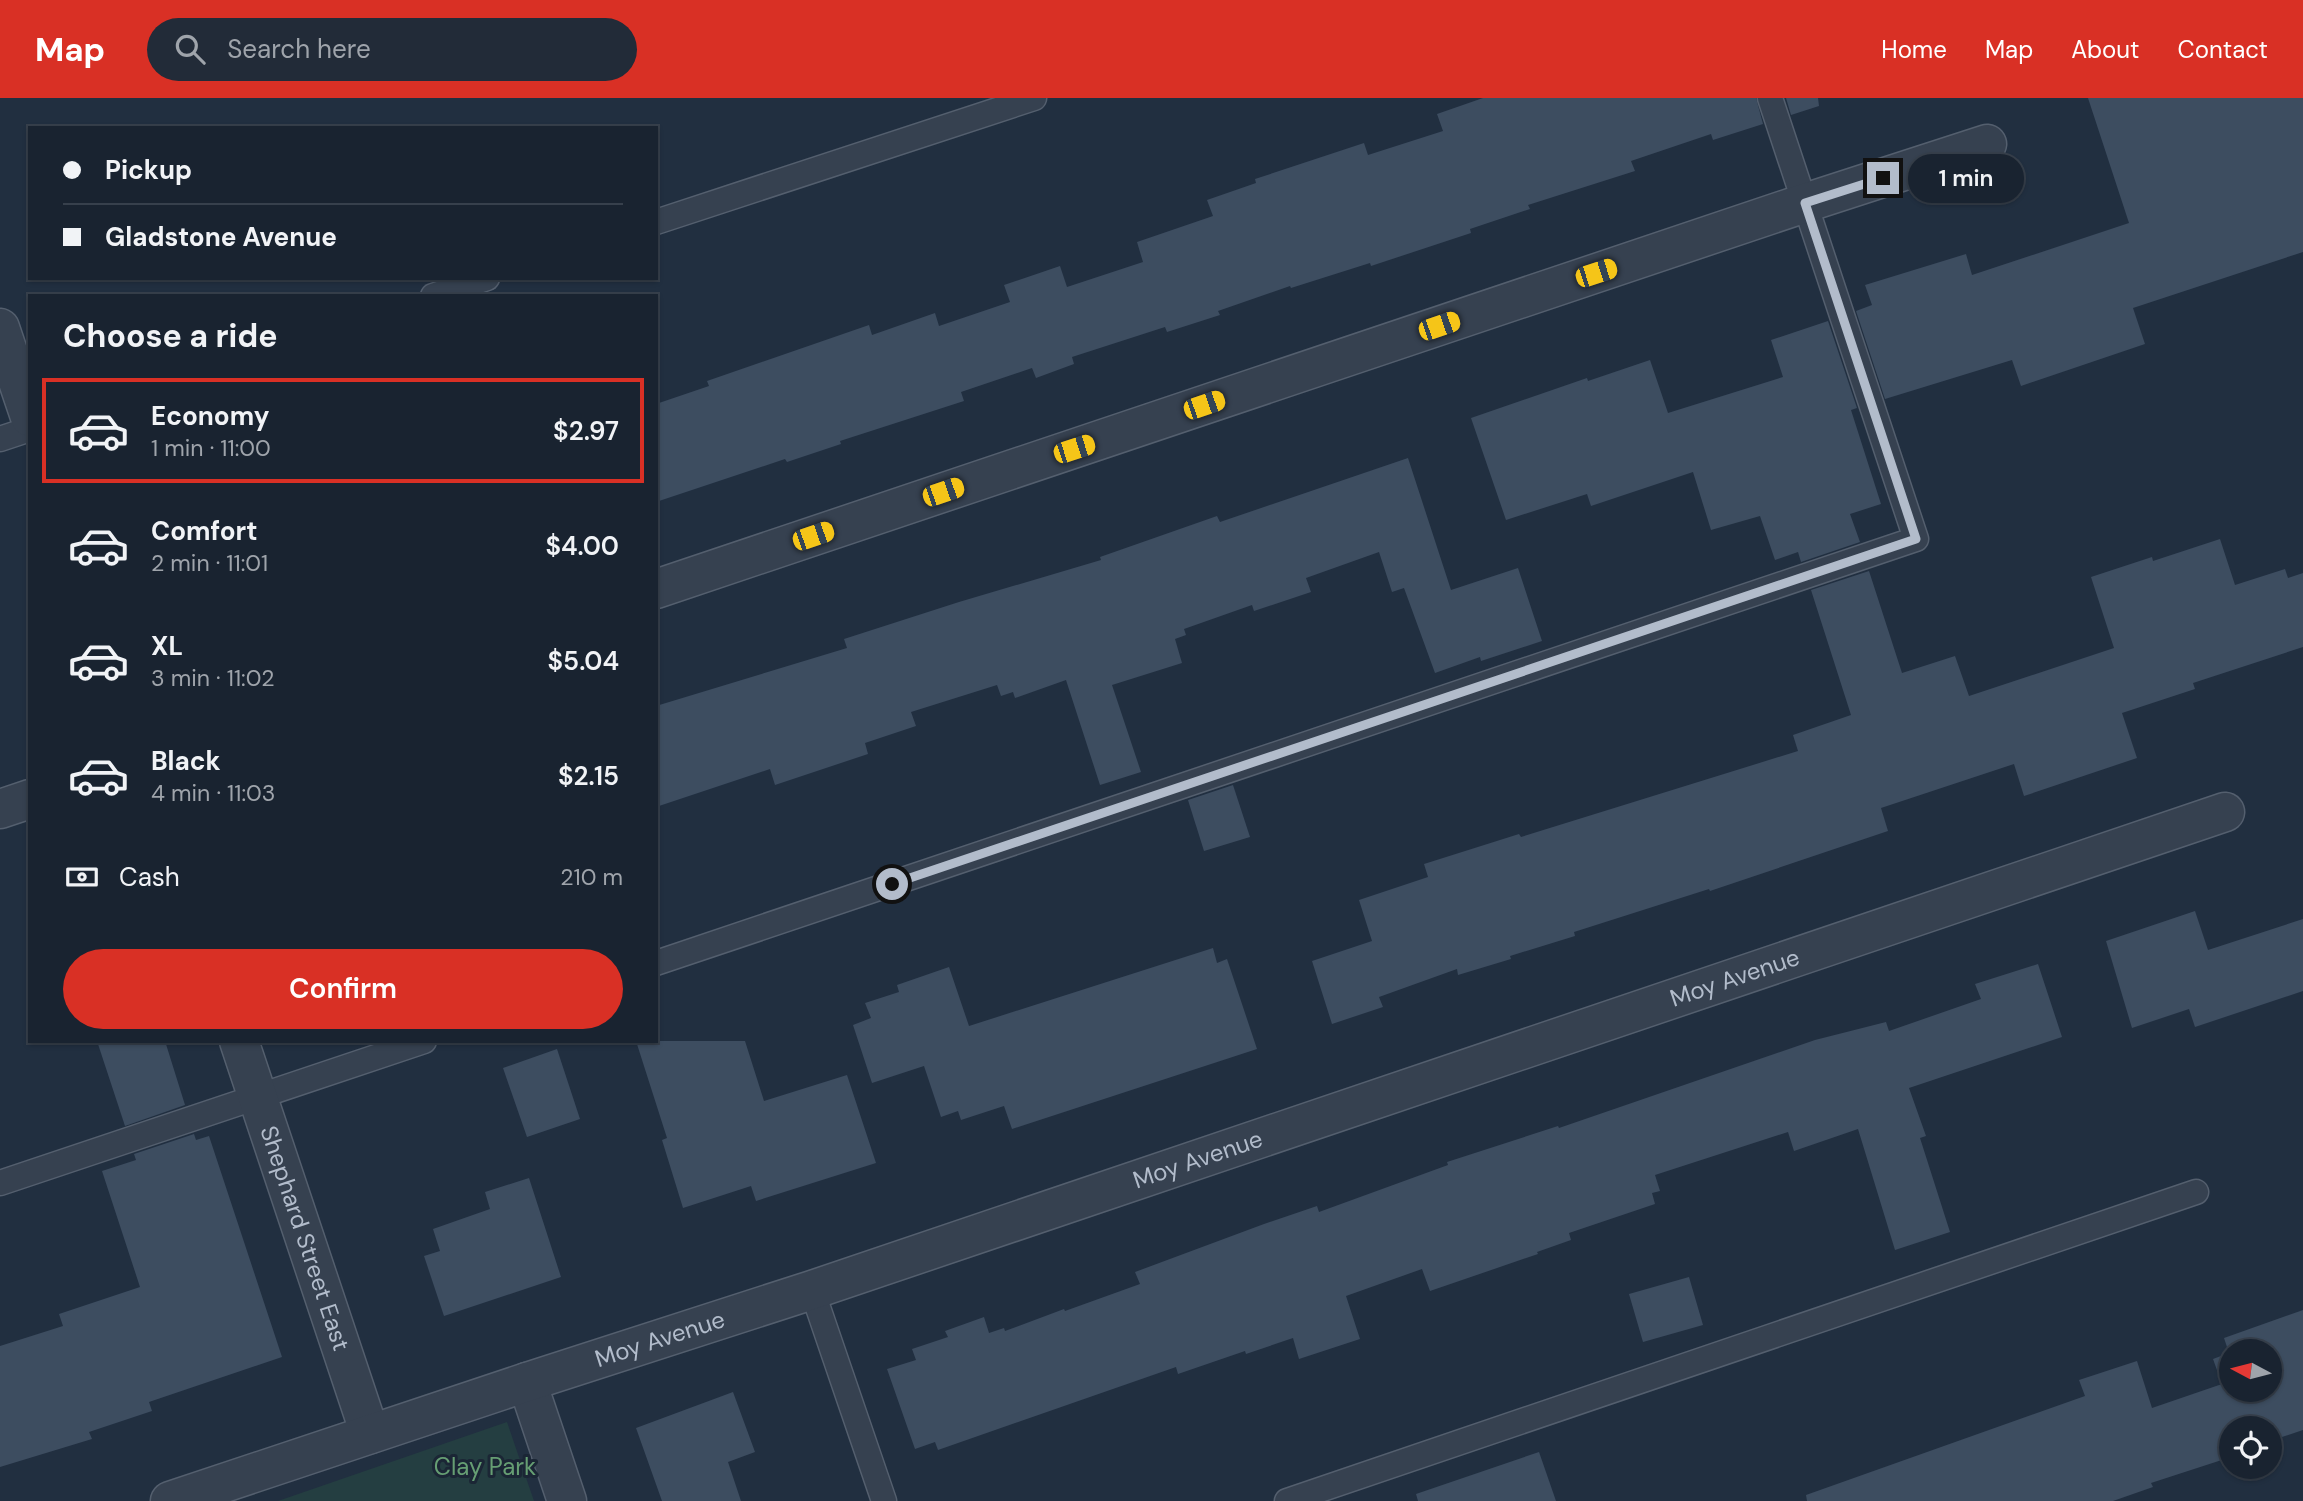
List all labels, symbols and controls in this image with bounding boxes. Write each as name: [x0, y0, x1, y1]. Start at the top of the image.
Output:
search box: [147, 18, 637, 81]
text: Map: [35, 28, 105, 71]
icon: search: [171, 30, 209, 68]
text: Search here: [227, 32, 371, 66]
text: Home: [1881, 34, 1947, 65]
text: Map: [1985, 34, 2033, 65]
text: About: [2071, 34, 2140, 65]
text: Contact: [2178, 34, 2268, 65]
text: Pickup: [105, 153, 192, 187]
callout: 1 min: [1908, 154, 2023, 202]
route end: [1867, 162, 1899, 194]
text: 1 min: [1939, 163, 1993, 193]
text: Gladstone Avenue: [105, 220, 337, 254]
car: [1573, 257, 1620, 289]
car: [1416, 309, 1463, 343]
text: Choose a ride: [63, 315, 278, 357]
car: [1181, 388, 1228, 422]
icon: car: [67, 399, 130, 462]
text: Economy: [151, 399, 269, 433]
text: $2.97: [553, 414, 619, 448]
text: 1 min · 11:00: [151, 433, 271, 463]
car: [1051, 433, 1098, 465]
car: [920, 475, 967, 509]
icon: car: [67, 514, 130, 577]
text: Comfort: [151, 514, 257, 548]
car: [790, 519, 837, 553]
text: $4.00: [545, 529, 619, 563]
text: 2 min · 11:01: [151, 548, 268, 578]
icon: car: [67, 629, 130, 692]
text: XL: [151, 629, 183, 663]
text: $5.04: [548, 644, 619, 678]
text: 3 min · 11:02: [151, 663, 274, 693]
icon: car: [67, 744, 130, 807]
text: Black: [151, 744, 221, 778]
text: $2.15: [558, 759, 619, 793]
text: 4 min · 11:03: [151, 778, 275, 808]
icon: cash: [63, 858, 101, 896]
text: Cash: [119, 860, 180, 894]
text: 210 m: [560, 862, 623, 892]
route start: [876, 868, 908, 900]
street label: Moy Avenue: [1666, 941, 1803, 1014]
button: Confirm: [63, 949, 623, 1029]
street label: Shephard Street East: [253, 1122, 357, 1355]
street label: Moy Avenue: [1129, 1123, 1266, 1195]
street label: Moy Avenue: [591, 1303, 729, 1374]
north arrow: [2219, 1339, 2282, 1402]
map controls: [2219, 1339, 2282, 1479]
button: locate: [2219, 1416, 2282, 1479]
park label: Clay Park: [434, 1451, 536, 1482]

